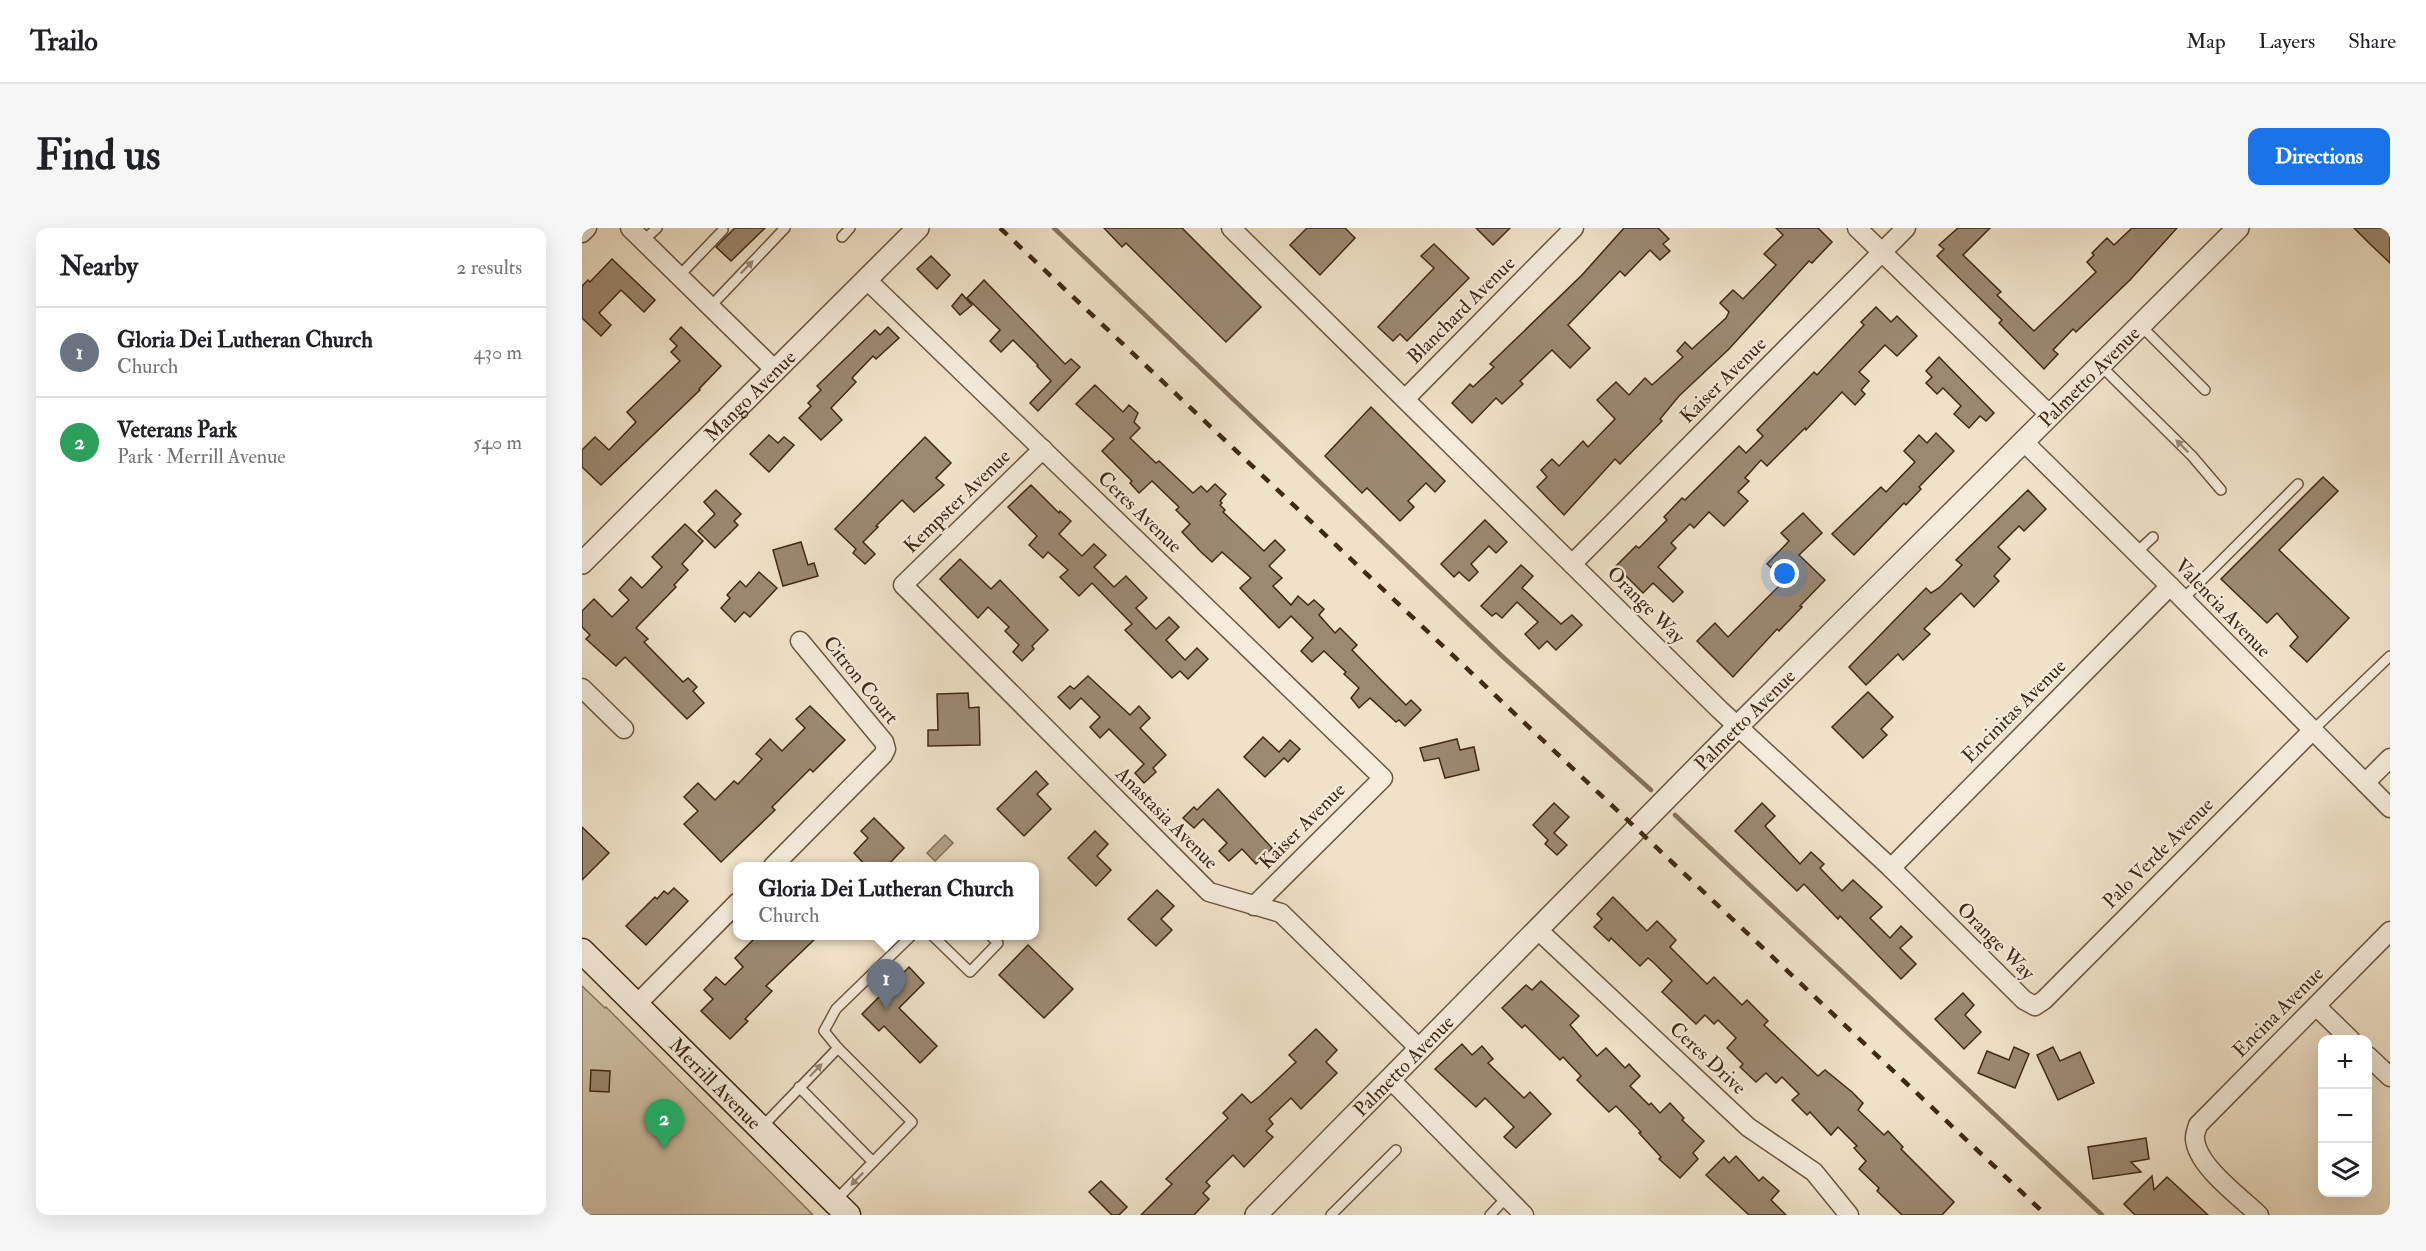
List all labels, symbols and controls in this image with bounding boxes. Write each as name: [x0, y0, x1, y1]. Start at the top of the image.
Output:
text: Trailo: [30, 24, 98, 59]
text: Map: [2186, 28, 2226, 55]
text: Layers: [2259, 28, 2315, 55]
text: Share: [2348, 28, 2396, 55]
button: Directions: [2248, 128, 2390, 185]
text: Find us: [36, 130, 160, 182]
text: Nearby: [60, 251, 138, 283]
street label: Blanchard Avenue: [1402, 251, 1520, 369]
text: 2 results: [456, 255, 522, 280]
one-way arrow: [740, 259, 754, 274]
street label: Palmetto Avenue: [2033, 321, 2145, 432]
text: Gloria Dei Lutheran Church: [117, 326, 373, 354]
street label: Kaiser Avenue: [1674, 331, 1772, 429]
text: 1: [76, 340, 83, 365]
text: 430 m: [474, 340, 522, 365]
street label: Mango Avenue: [699, 345, 801, 447]
text: Church: [117, 354, 178, 379]
text: Veterans Park: [117, 416, 237, 444]
text: 2: [74, 430, 85, 455]
text: 540 m: [473, 430, 522, 455]
one-way arrow: [2175, 440, 2189, 454]
text: Park · Merrill Avenue: [117, 444, 286, 469]
street label: Kempster Avenue: [898, 444, 1016, 559]
street label: Ceres Avenue: [1093, 466, 1187, 558]
street label: Valencia Avenue: [2170, 553, 2276, 663]
your location: [1770, 559, 1799, 588]
street label: Orange Way: [1602, 561, 1691, 650]
street label: Citron Court: [818, 631, 904, 730]
street label: Encinitas Avenue: [1957, 654, 2071, 768]
street label: Palmetto Avenue: [1689, 664, 1801, 775]
street label: Anastasia Avenue: [1110, 761, 1224, 875]
street label: Kaiser Avenue: [1253, 777, 1351, 875]
street label: Palo Verde Avenue: [2097, 792, 2219, 914]
popup: [733, 862, 1039, 940]
text: Gloria Dei Lutheran Church: [758, 875, 1014, 903]
street label: Orange Way: [1952, 897, 2041, 986]
text: Church: [758, 903, 819, 928]
pin: 1: [866, 960, 906, 1009]
street label: Encina Avenue: [2227, 961, 2329, 1063]
street label: Palmetto Avenue: [1348, 1009, 1459, 1122]
street label: Ceres Drive: [1665, 1016, 1751, 1100]
street label: Merrill Avenue: [664, 1032, 767, 1135]
map controls: [2318, 1035, 2372, 1197]
button: +: [2318, 1035, 2372, 1089]
one-way arrow: [809, 1063, 823, 1078]
button: −: [2318, 1089, 2372, 1143]
pin: 2: [644, 1100, 683, 1149]
button: layers: [2318, 1143, 2372, 1197]
one-way arrow: [850, 1172, 864, 1186]

